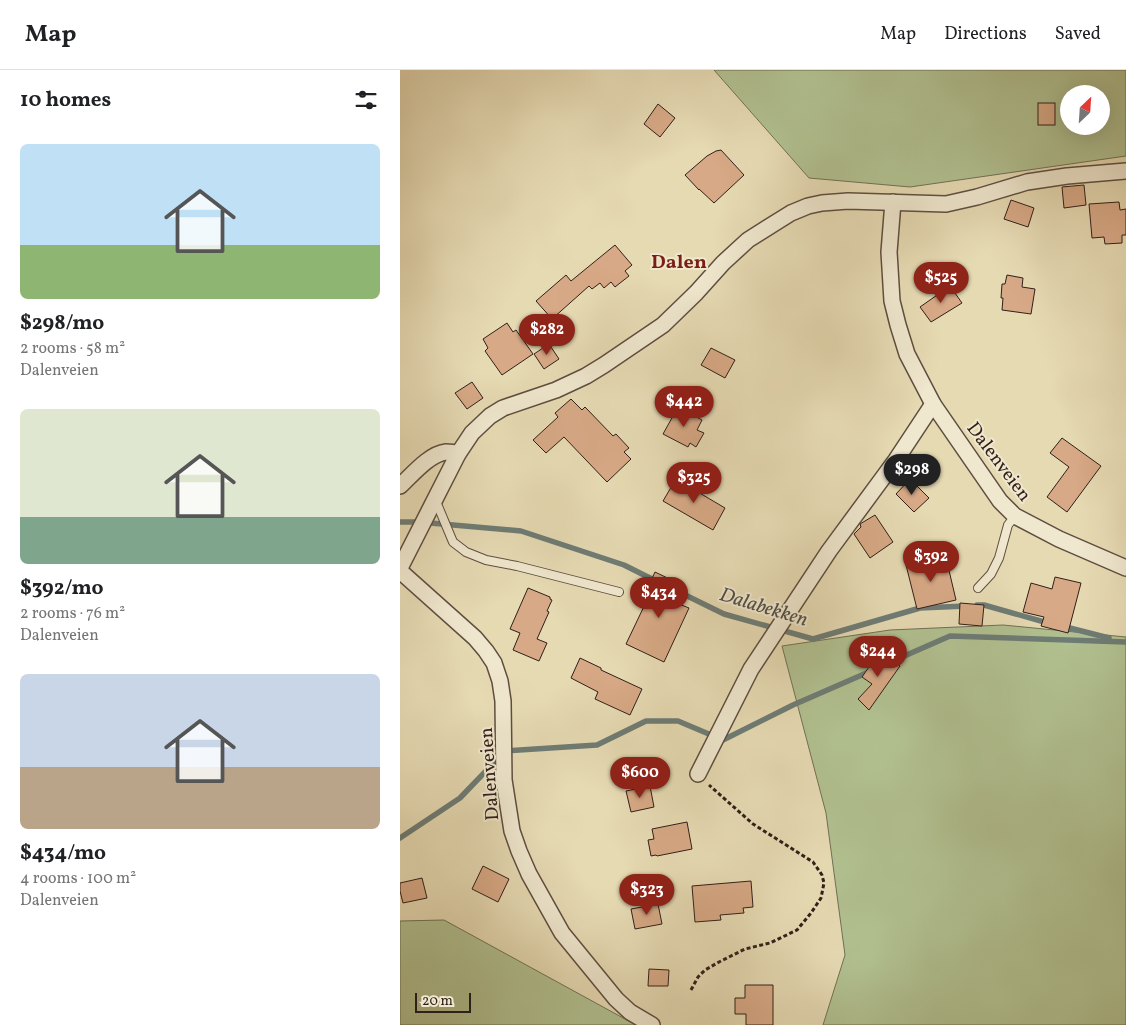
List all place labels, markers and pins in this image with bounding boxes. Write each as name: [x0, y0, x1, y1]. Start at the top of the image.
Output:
pin: $525: [911, 262, 971, 304]
pin: $282: [517, 314, 577, 356]
pin: $442: [654, 386, 714, 428]
pin: $298: [882, 454, 942, 496]
pin: $325: [664, 462, 724, 504]
pin: $392: [901, 540, 961, 583]
pin: $434: [629, 576, 689, 619]
pin: $244: [848, 636, 908, 678]
pin: $600: [610, 756, 670, 799]
pin: $323: [617, 874, 677, 916]

